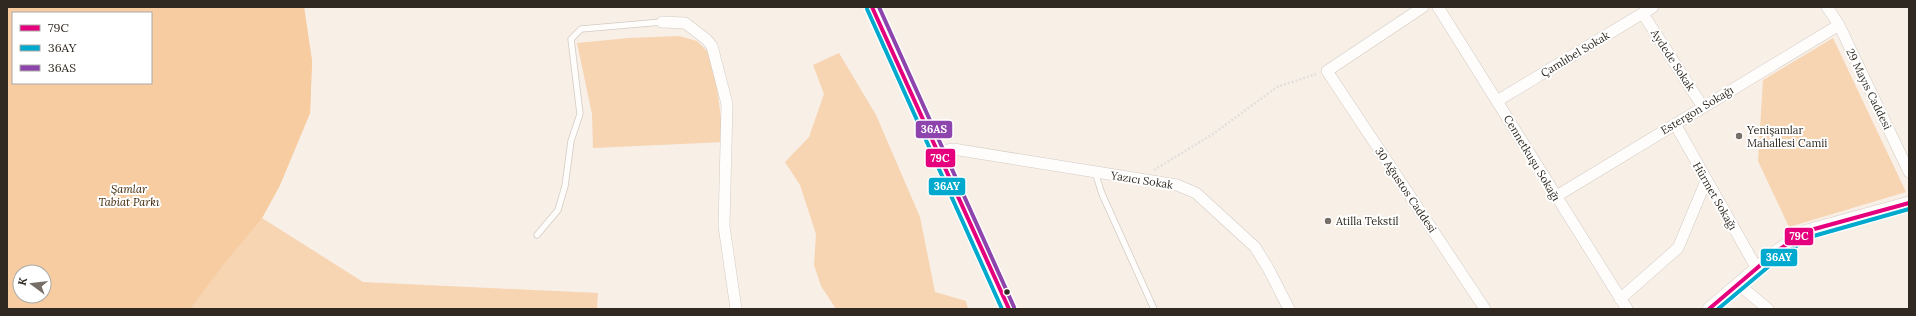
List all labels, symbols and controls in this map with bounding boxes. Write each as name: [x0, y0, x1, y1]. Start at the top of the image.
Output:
legend: [12, 12, 152, 84]
text: 79C: [48, 20, 69, 35]
street label: Aydede Sokak: [1647, 26, 1698, 93]
street label: Çamlıbel Sokak: [1538, 28, 1612, 80]
text: 36AY: [48, 40, 77, 55]
street label: 29 Mayıs Caddesi: [1843, 46, 1895, 132]
text: 36AS: [48, 60, 76, 75]
street label: Estergon Sokağı: [1658, 83, 1736, 137]
street label: Cennetkuşu Sokağı: [1501, 112, 1563, 204]
line badge: 36AS: [915, 120, 953, 139]
text: 36AS: [921, 122, 948, 136]
place label: Yenişamlar Mahallesi Camii: [1746, 123, 1827, 150]
marker: Yenişamlar Mahallesi Camii: [1734, 131, 1744, 141]
street label: 30 Ağustos Caddesi: [1372, 145, 1440, 235]
line badge: 79C: [925, 148, 956, 168]
text: 79C: [930, 151, 950, 165]
street label: Hürmet Sokağı: [1690, 159, 1740, 233]
street label: Yazıcı Sokak: [1109, 168, 1174, 192]
line badge: 36AY: [928, 177, 966, 196]
text: 36AY: [934, 179, 961, 193]
park label: Şamlar Tabiat Parkı: [98, 182, 160, 209]
place label: Atilla Tekstil: [1335, 214, 1399, 228]
marker: Atilla Tekstil: [1323, 216, 1333, 226]
line badge: 79C: [1784, 227, 1814, 246]
text: 79C: [1789, 229, 1809, 243]
line badge: 36AY: [1760, 248, 1798, 267]
text: 36AY: [1766, 250, 1793, 264]
north arrow: [12, 264, 52, 304]
text: K: [15, 276, 30, 287]
unlabelled marker: [1002, 287, 1012, 297]

